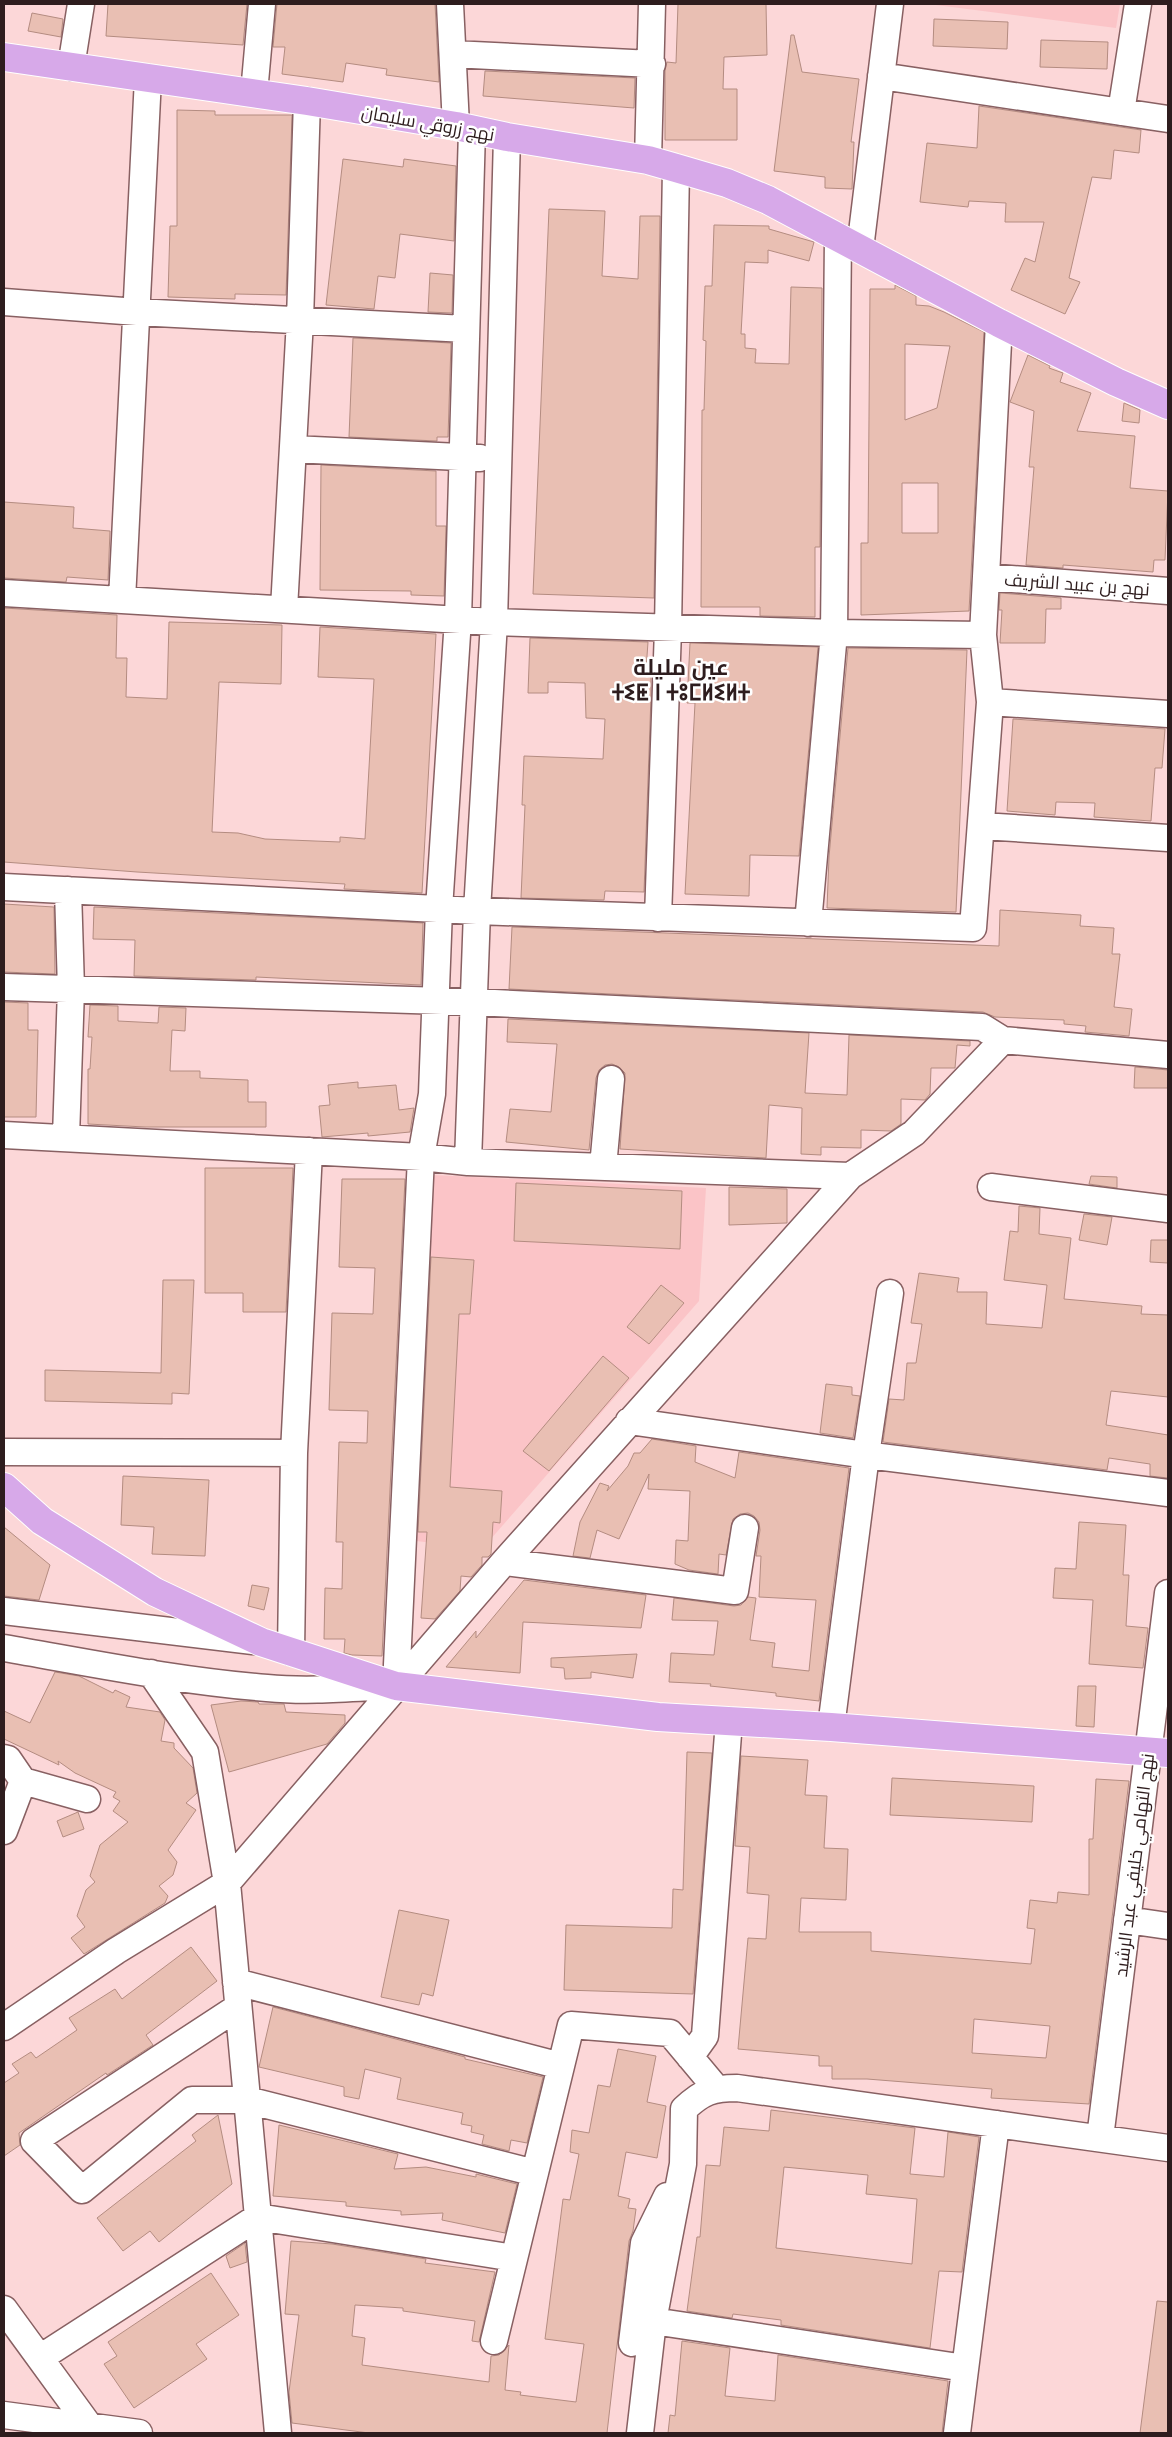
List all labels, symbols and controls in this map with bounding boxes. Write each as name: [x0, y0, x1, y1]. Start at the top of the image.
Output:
street label: نهج زروقي سليمان: [359, 100, 496, 149]
street label: نهج بن عبيد الشريف: [1003, 567, 1150, 602]
district label: عين مليلة ⵜⵉⵟ ⵏ ⵜⵓⵎⵍⵉⵍⵜ: [612, 653, 750, 706]
street label: نهج التهامي خليفي عبد الرشيد: [1109, 1752, 1162, 1978]

